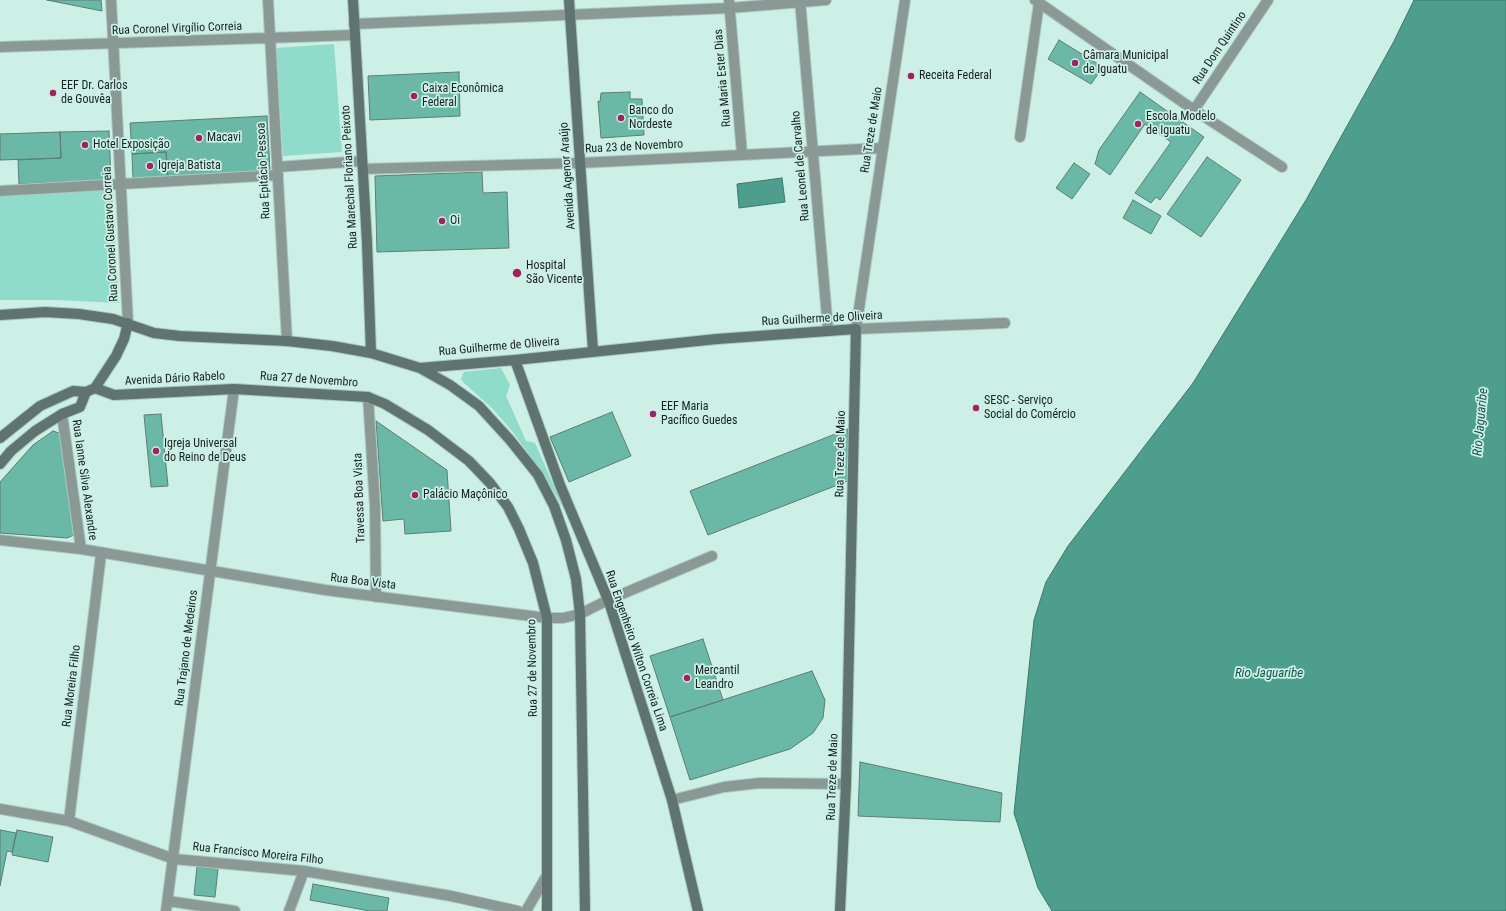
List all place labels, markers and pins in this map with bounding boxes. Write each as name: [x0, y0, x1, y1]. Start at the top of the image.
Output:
place label: Câmara Municipal de Iguatu: [1083, 49, 1168, 77]
marker: Câmara Municipal de Iguatu: [1070, 58, 1080, 68]
place label: Receita Federal: [919, 69, 992, 83]
marker: Receita Federal: [906, 71, 916, 81]
place label: EEF Dr. Carlos de Gouvêa: [61, 79, 128, 107]
place label: Caixa Econômica Federal: [422, 82, 503, 110]
marker: EEF Dr. Carlos de Gouvêa: [48, 88, 58, 98]
marker: Caixa Econômica Federal: [409, 91, 419, 101]
place label: Banco do Nordeste: [629, 104, 673, 132]
place label: Escola Modelo de Iguatu: [1146, 110, 1216, 138]
marker: Banco do Nordeste: [616, 113, 626, 123]
marker: Escola Modelo de Iguatu: [1133, 119, 1143, 129]
place label: Macavi: [207, 131, 241, 145]
marker: Macavi: [194, 133, 204, 143]
place label: Hotel Exposição: [93, 138, 170, 152]
marker: Hotel Exposição: [80, 140, 90, 150]
place label: Igreja Batista: [158, 159, 221, 173]
marker: Igreja Batista: [145, 161, 155, 171]
place label: Oi: [450, 214, 460, 228]
marker: Oi: [437, 216, 447, 226]
place label: Hospital São Vicente: [526, 259, 582, 287]
marker: Hospital São Vicente: [511, 267, 523, 279]
place label: SESC - Serviço Social do Comércio: [984, 394, 1076, 422]
place label: EEF Maria Pacífico Guedes: [661, 400, 737, 428]
marker: SESC - Serviço Social do Comércio: [971, 403, 981, 413]
marker: EEF Maria Pacífico Guedes: [648, 409, 658, 419]
place label: Igreja Universal do Reino de Deus: [164, 437, 246, 465]
marker: Igreja Universal do Reino de Deus: [151, 446, 161, 456]
place label: Palácio Maçônico: [423, 488, 507, 502]
marker: Palácio Maçônico: [410, 490, 420, 500]
place label: Mercantil Leandro: [695, 664, 739, 692]
marker: Mercantil Leandro: [682, 673, 692, 683]

